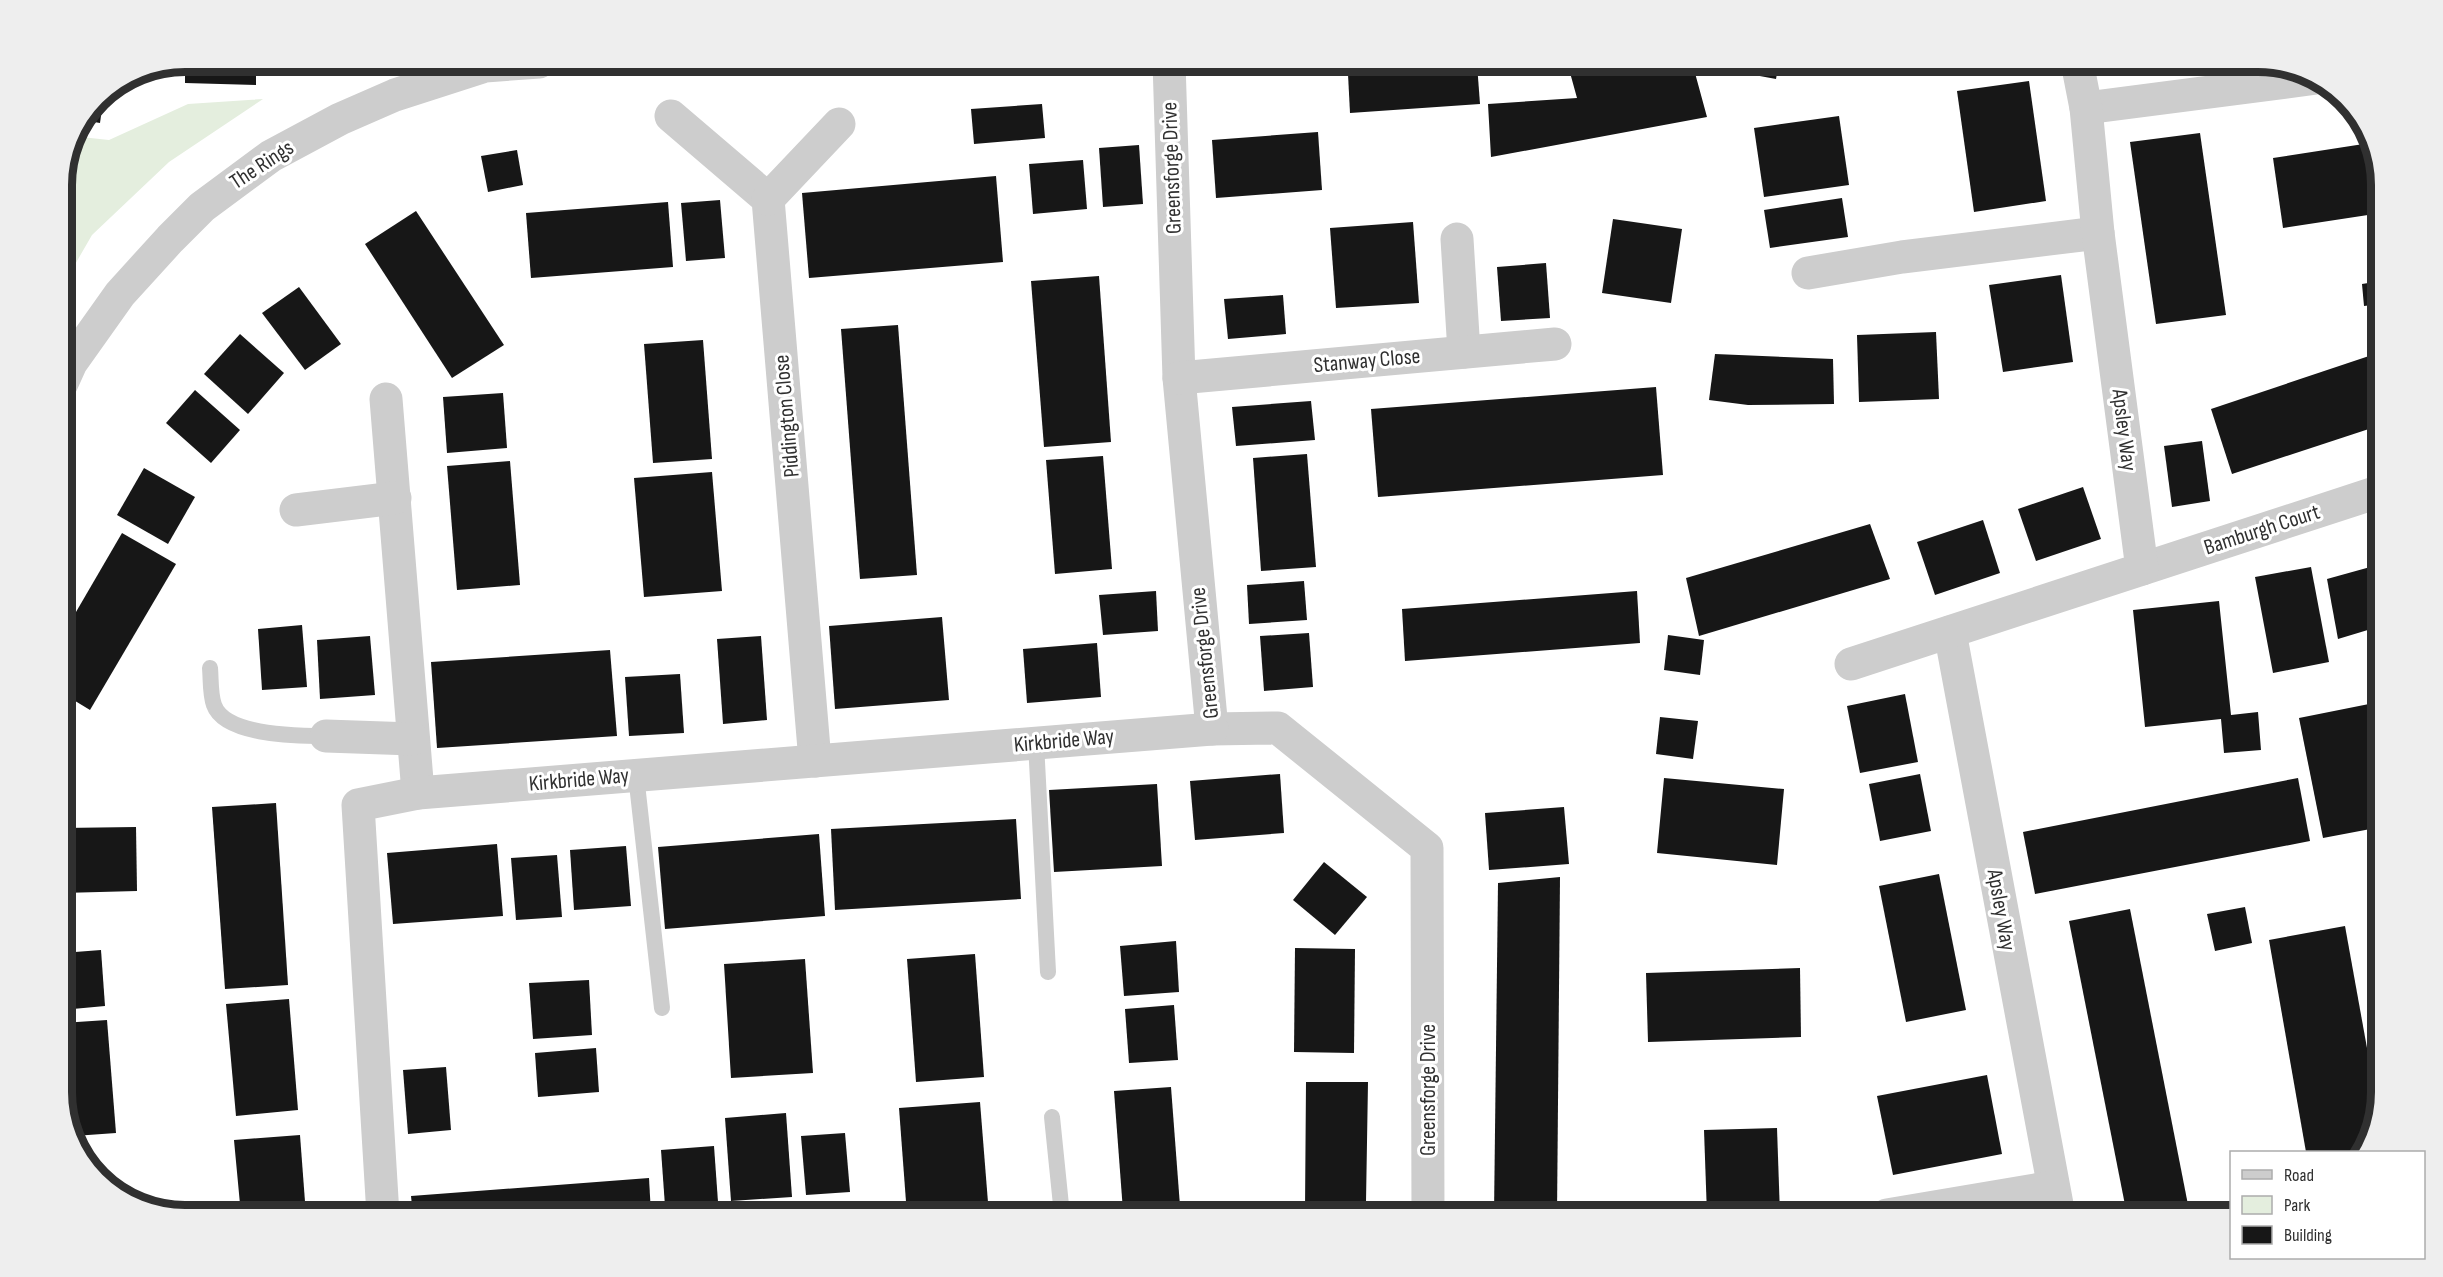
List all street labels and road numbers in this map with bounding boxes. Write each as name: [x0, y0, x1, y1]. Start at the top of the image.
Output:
street label: Greensforge Drive: [1156, 101, 1188, 235]
street label: The Rings: [225, 134, 299, 196]
street label: Stanway Close: [1313, 343, 1421, 379]
street label: Piddington Close: [768, 353, 806, 479]
street label: Apsley Way: [2105, 387, 2142, 473]
street label: Bamburgh Court: [2201, 498, 2324, 561]
street label: Greensforge Drive: [1185, 586, 1225, 720]
street label: Kirkbride Way: [1013, 723, 1116, 759]
street label: Kirkbride Way: [528, 762, 631, 798]
street label: Apsley Way: [1980, 866, 2022, 953]
street label: Greensforge Drive: [1415, 1024, 1442, 1156]

